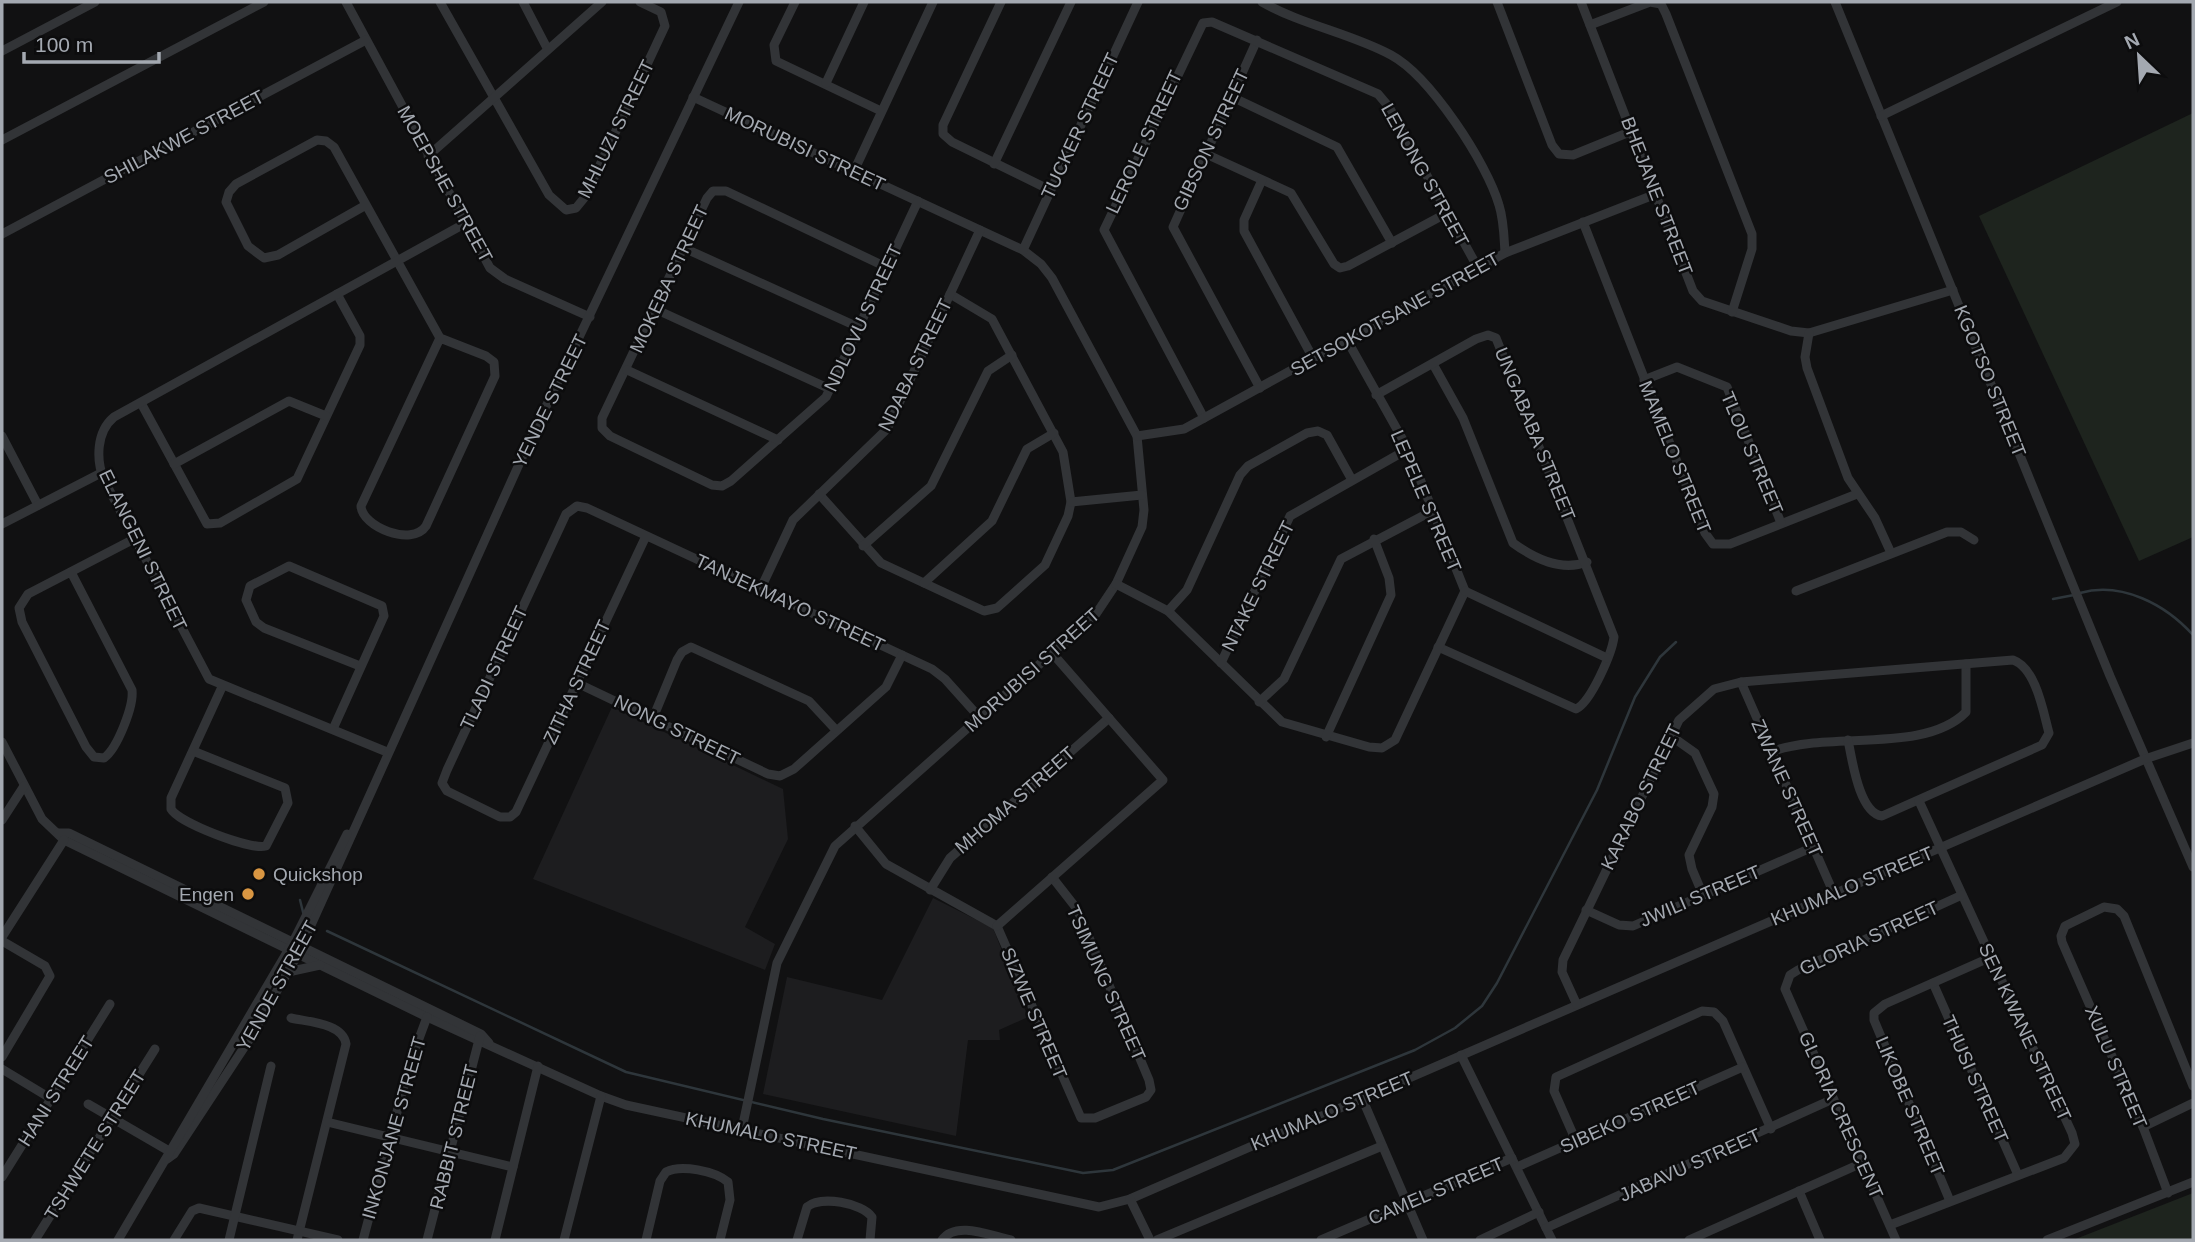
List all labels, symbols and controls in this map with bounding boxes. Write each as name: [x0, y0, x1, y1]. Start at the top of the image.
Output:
scale bar: [24, 21, 159, 65]
north arrow: [2104, 21, 2174, 91]
text: N: [2121, 29, 2143, 53]
text: 100 m: [35, 33, 93, 56]
street label: TUCKER STREET: [1037, 49, 1123, 202]
street label: MHLUZI STREET: [573, 56, 659, 201]
street label: GIBSON STREET: [1169, 65, 1253, 214]
street label: LEROLE STREET: [1102, 67, 1186, 217]
street label: SHILAKWE STREET: [100, 86, 268, 188]
street label: LENONG STREET: [1377, 100, 1473, 251]
street label: MOEPSHE STREET: [393, 102, 497, 266]
street label: MORUBISI STREET: [722, 103, 889, 195]
street label: BHEJANE STREET: [1617, 114, 1697, 278]
street label: MOKEBA STREET: [626, 201, 713, 356]
street label: NDLOVU STREET: [820, 241, 906, 395]
street label: SETSOKOTSANE STREET: [1287, 248, 1503, 380]
street label: NDABA STREET: [874, 295, 956, 435]
street label: KGOTSO STREET: [1950, 302, 2030, 460]
street label: YENDE STREET: [509, 331, 592, 471]
street label: UNGABABA STREET: [1491, 344, 1579, 524]
street label: MAMELO STREET: [1635, 378, 1715, 537]
street label: TLOU STREET: [1717, 389, 1787, 518]
street label: LEPELE STREET: [1387, 427, 1466, 575]
street label: ELANGENI STREET: [95, 466, 191, 634]
street label: NTAKE STREET: [1217, 517, 1299, 654]
street label: TANJEKMAYO STREET: [692, 550, 888, 656]
street label: TLADI STREET: [456, 602, 532, 733]
street label: MORUBISI STREET: [960, 604, 1104, 736]
street label: ZITHA STREET: [539, 616, 615, 747]
street label: NONG STREET: [611, 690, 744, 770]
street label: ZWANE STREET: [1747, 716, 1827, 860]
street label: KARABO STREET: [1597, 720, 1686, 873]
street label: MHOMA STREET: [951, 742, 1080, 858]
street label: KHUMALO STREET: [1768, 842, 1937, 930]
street label: JWILI STREET: [1637, 861, 1764, 931]
place label: Quickshop: [273, 864, 363, 885]
marker: Quickshop: [251, 866, 267, 882]
place label: Engen: [179, 884, 234, 905]
marker: Engen: [240, 886, 256, 902]
street label: GLORIA STREET: [1796, 896, 1942, 979]
street label: TSIMUNG STREET: [1062, 902, 1150, 1064]
street label: YENDE STREET: [232, 917, 322, 1055]
street label: SEN KWANE STREET: [1975, 940, 2076, 1124]
street label: SIZWE STREET: [997, 944, 1071, 1082]
street label: XULU STREET: [2081, 1003, 2151, 1132]
street label: THUSI STREET: [1937, 1012, 2013, 1146]
street label: GLORIA CRESCENT: [1795, 1028, 1887, 1202]
street label: HANI STREET: [14, 1032, 98, 1150]
street label: LIKOBE STREET: [1871, 1033, 1949, 1179]
street label: INKONJANE STREET: [358, 1034, 430, 1222]
street label: RABBIT STREET: [426, 1062, 482, 1212]
street label: TSHWETE STREET: [40, 1066, 150, 1224]
street label: KHUMALO STREET: [1248, 1067, 1417, 1155]
street label: SIBEKO STREET: [1557, 1077, 1704, 1157]
street label: KHUMALO STREET: [684, 1108, 859, 1164]
street label: JABAVU STREET: [1616, 1124, 1764, 1206]
street label: CAMEL STREET: [1365, 1153, 1507, 1229]

